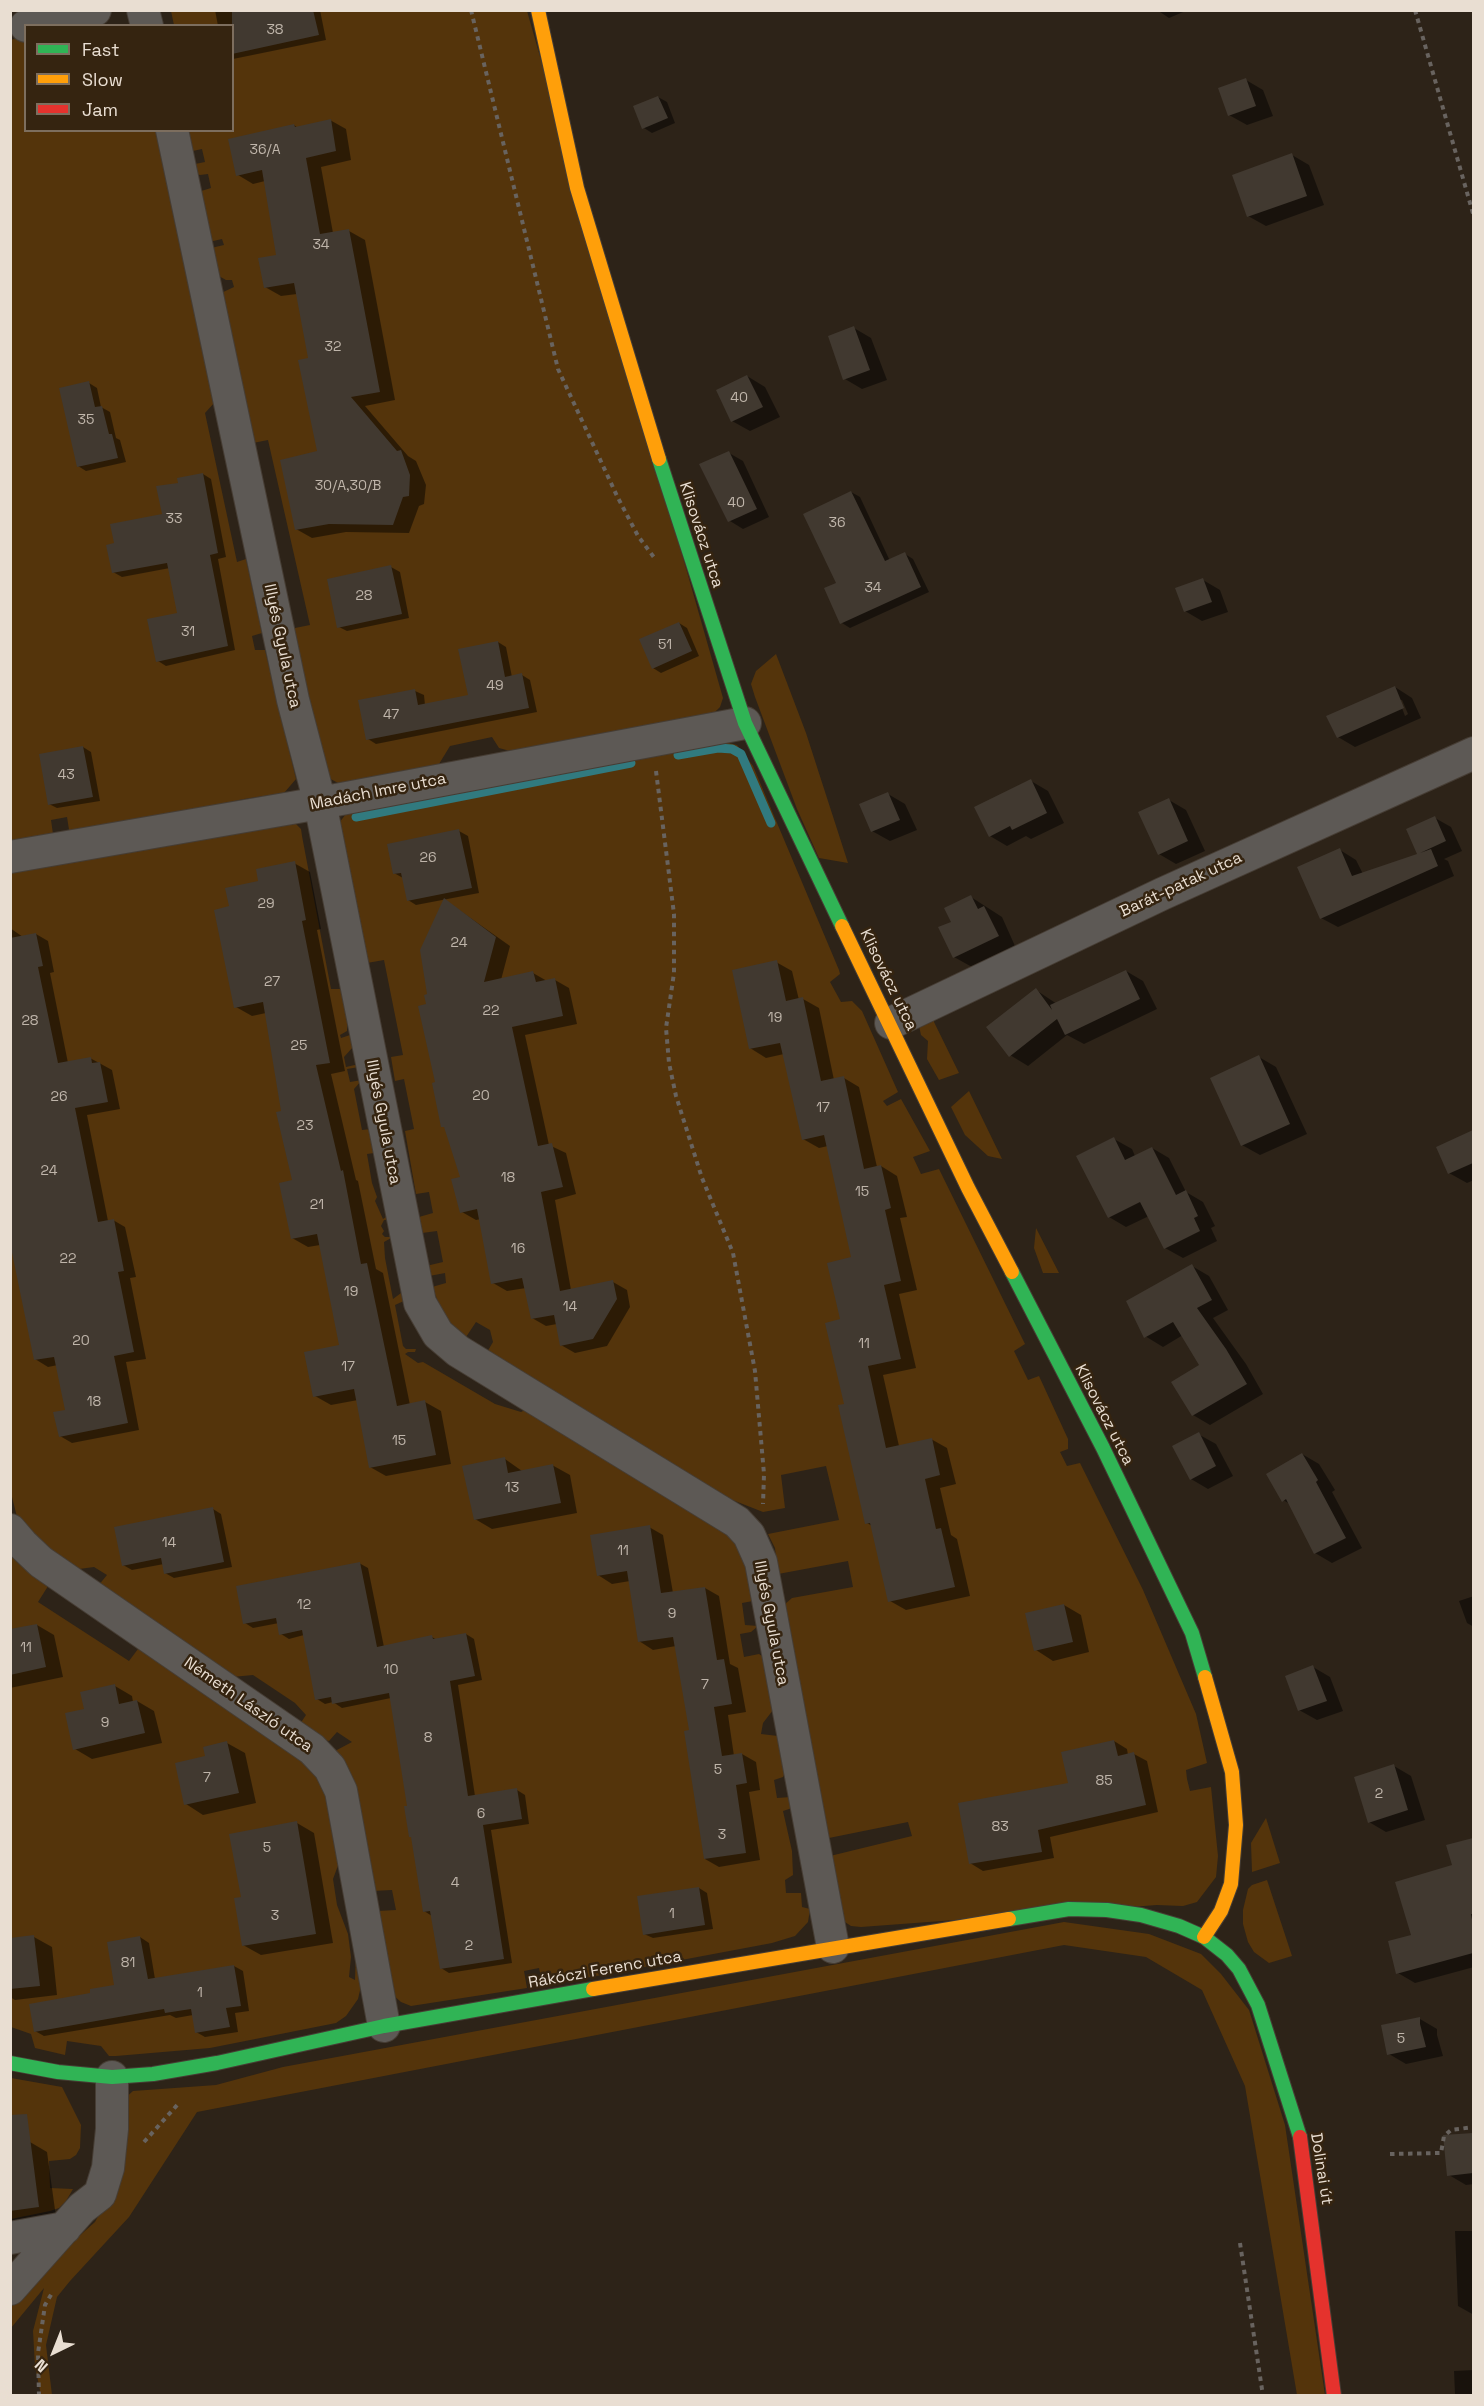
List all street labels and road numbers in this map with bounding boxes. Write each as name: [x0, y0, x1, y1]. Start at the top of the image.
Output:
street label: Klisovácz utca: [675, 480, 727, 590]
street label: Illyés Gyula utca: [259, 582, 305, 710]
street label: Madách Imre utca: [308, 769, 448, 815]
street label: Barát-patak utca: [1117, 848, 1245, 922]
street label: Klisovácz utca: [855, 926, 921, 1034]
street label: Illyés Gyula utca: [362, 1058, 404, 1186]
street label: Klisovácz utca: [1070, 1361, 1138, 1469]
street label: Illyés Gyula utca: [750, 1559, 792, 1687]
street label: Németh László utca: [180, 1653, 316, 1757]
street label: Rákóczi Ferenc utca: [527, 1947, 683, 1993]
street label: Dolinai út: [1306, 2132, 1336, 2206]

